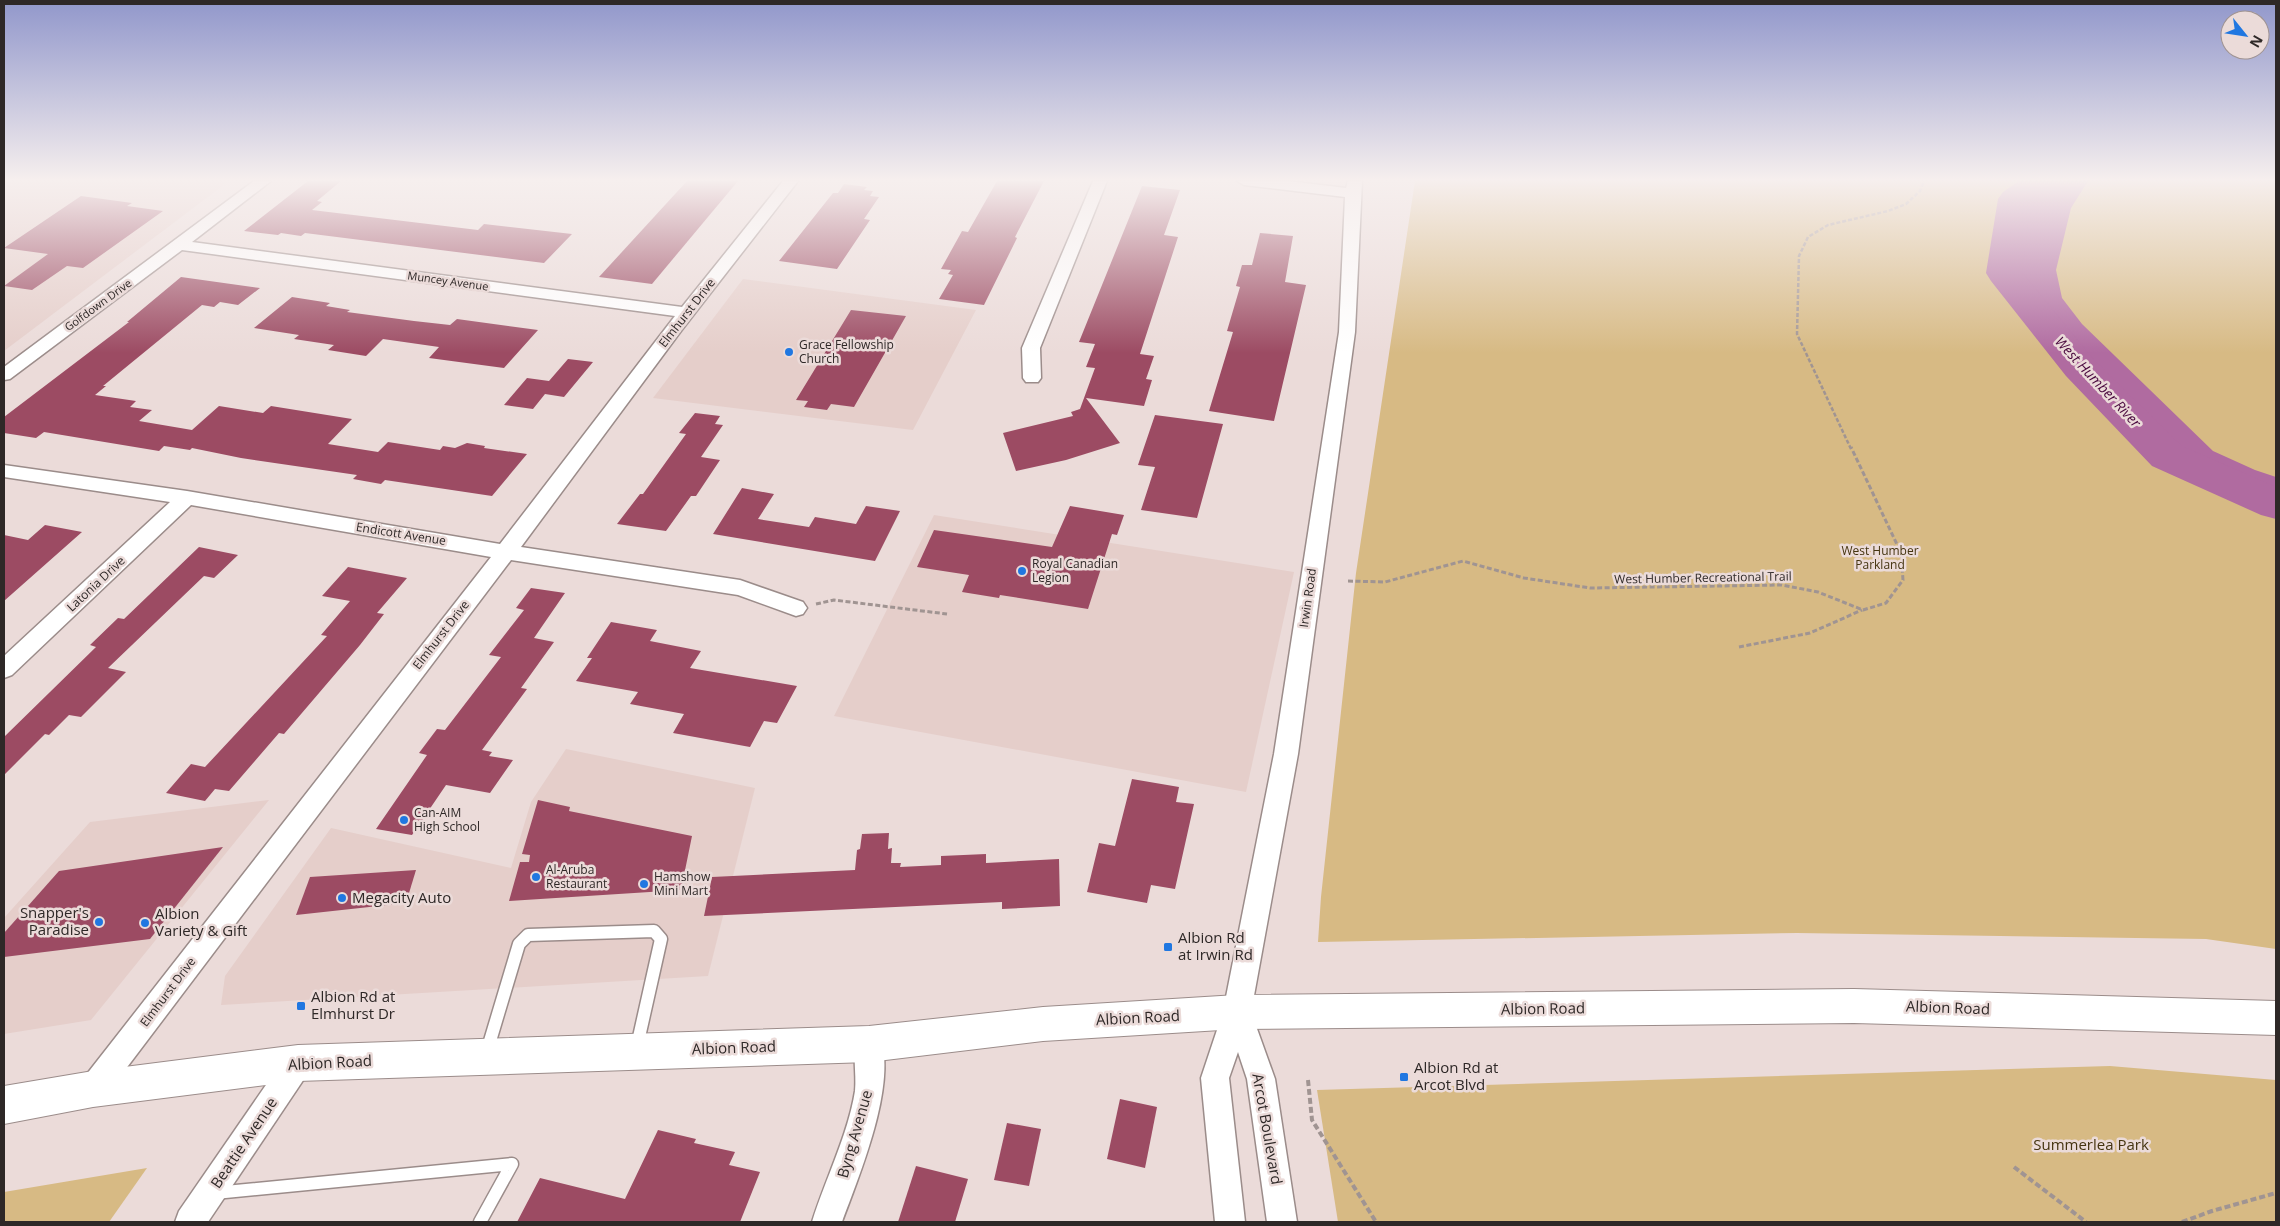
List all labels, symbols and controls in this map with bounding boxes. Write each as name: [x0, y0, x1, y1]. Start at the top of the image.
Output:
north arrow: [2220, 10, 2270, 60]
text: N: [2246, 32, 2268, 51]
street label: Muncey Avenue: [407, 267, 489, 294]
street label: Golfdown Drive: [61, 275, 134, 334]
street label: Elmhurst Drive: [654, 275, 719, 351]
water label: West Humber River: [2051, 332, 2146, 432]
place label: Grace Fellowship Church: [799, 336, 894, 367]
marker: Grace Fellowship Church: [783, 346, 795, 358]
street label: Endicott Avenue: [355, 518, 448, 549]
park label: West Humber Parkland: [1841, 542, 1919, 573]
street label: Latonia Drive: [63, 552, 129, 615]
place label: Royal Canadian Legion: [1032, 555, 1118, 586]
marker: Royal Canadian Legion: [1016, 565, 1028, 577]
street label: Irwin Road: [1295, 567, 1320, 629]
street label: West Humber Recreational Trail: [1614, 567, 1792, 588]
street label: Elmhurst Drive: [408, 597, 473, 673]
place label: Can-AIM High School: [414, 804, 480, 835]
marker: Can-AIM High School: [398, 814, 410, 826]
place label: Al-Aruba Restaurant: [546, 861, 607, 892]
place label: Hamshow Mini Mart: [654, 868, 711, 899]
marker: Al-Aruba Restaurant: [530, 871, 542, 883]
marker: Hamshow Mini Mart: [638, 878, 650, 890]
place label: Megacity Auto: [352, 887, 451, 907]
marker: Megacity Auto: [336, 892, 348, 904]
place label: Snapper's Paradise: [20, 902, 89, 939]
place label: Albion Variety & Gift: [155, 903, 247, 940]
marker: Snapper's Paradise: [93, 916, 105, 928]
marker: Albion Variety & Gift: [139, 917, 151, 929]
place label: Albion Rd at Irwin Rd: [1178, 927, 1253, 964]
marker: Albion Rd at Irwin Rd: [1162, 941, 1174, 953]
street label: Elmhurst Drive: [136, 953, 199, 1030]
place label: Albion Rd at Elmhurst Dr: [311, 986, 395, 1023]
street label: Albion Road: [1906, 996, 1990, 1018]
street label: Albion Road: [1501, 997, 1585, 1019]
marker: Albion Rd at Elmhurst Dr: [295, 1000, 307, 1012]
street label: Albion Road: [1095, 1005, 1180, 1029]
street label: Albion Road: [692, 1036, 776, 1058]
street label: Albion Road: [287, 1050, 372, 1074]
place label: Albion Rd at Arcot Blvd: [1414, 1057, 1498, 1094]
marker: Albion Rd at Arcot Blvd: [1398, 1071, 1410, 1083]
street label: Arcot Boulevard: [1248, 1072, 1288, 1186]
street label: Byng Avenue: [832, 1087, 876, 1180]
street label: Beattie Avenue: [205, 1093, 281, 1192]
park label: Summerlea Park: [2033, 1134, 2149, 1154]

